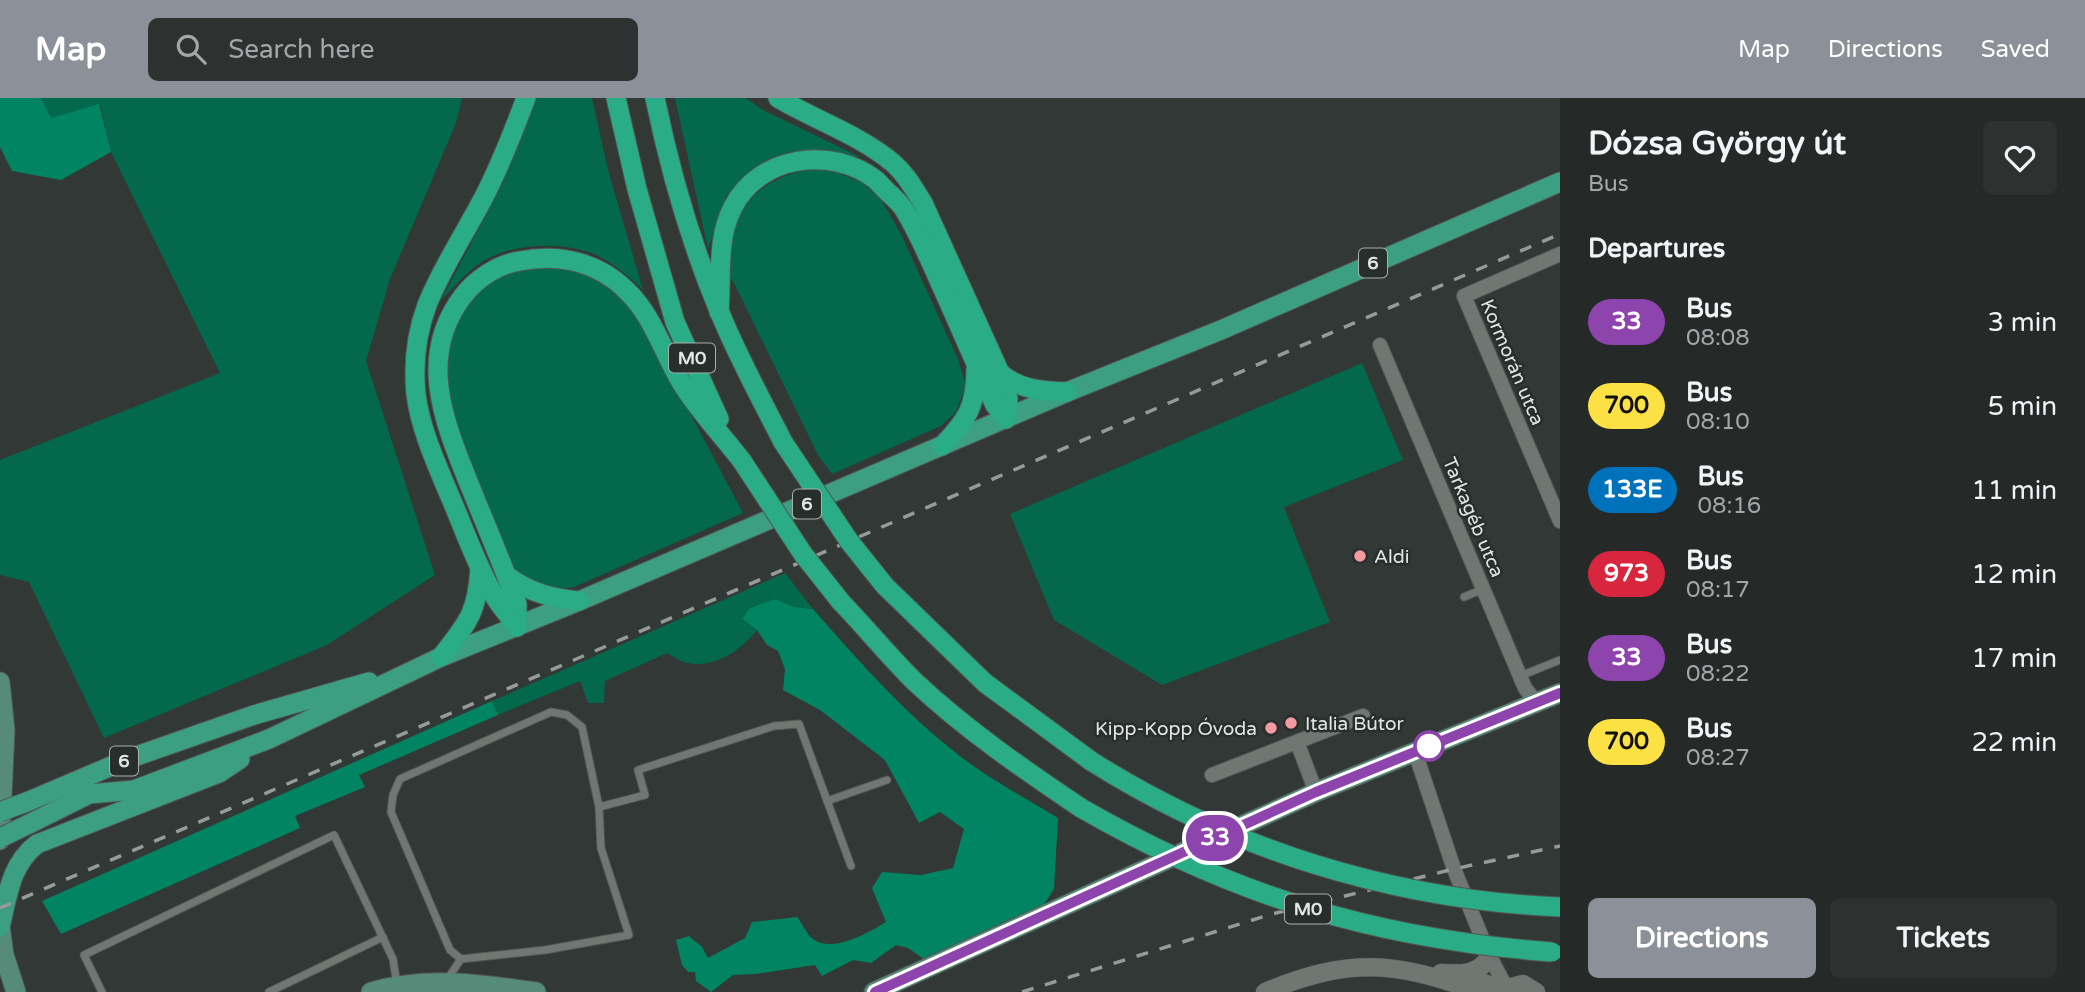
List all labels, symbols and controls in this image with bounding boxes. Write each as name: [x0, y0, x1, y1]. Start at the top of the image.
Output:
search box: [148, 18, 638, 81]
text: Map: [35, 30, 106, 69]
icon: search: [172, 30, 210, 68]
text: Search here: [228, 34, 374, 65]
text: Map: [1738, 35, 1790, 64]
text: Directions: [1828, 35, 1943, 64]
text: Saved: [1981, 35, 2050, 64]
button: heart: [1983, 121, 2057, 195]
text: Dózsa György út: [1588, 124, 1846, 163]
text: Bus: [1588, 170, 1629, 198]
text: Departures: [1588, 233, 1725, 264]
road number: 6: [1359, 248, 1387, 278]
text: Bus: [1686, 293, 1732, 324]
street label: Kormorán utca: [1476, 296, 1548, 429]
text: 33: [1611, 307, 1642, 336]
text: 3 min: [1988, 307, 2057, 338]
text: 08:08: [1686, 324, 1750, 352]
road number: M0: [669, 344, 715, 372]
text: Bus: [1686, 377, 1732, 408]
text: 700: [1604, 391, 1649, 420]
text: 5 min: [1988, 391, 2057, 422]
text: 08:10: [1686, 408, 1750, 436]
street label: Tarkagéb utca: [1438, 454, 1508, 581]
text: Bus: [1698, 461, 1744, 492]
text: 133E: [1602, 475, 1663, 504]
text: 11 min: [1971, 475, 2057, 506]
road number: 6: [793, 490, 821, 518]
text: 08:16: [1698, 492, 1761, 520]
text: Bus: [1686, 545, 1732, 576]
place label: Aldi: [1374, 546, 1410, 568]
marker: Aldi: [1352, 548, 1368, 564]
text: 973: [1604, 559, 1649, 588]
text: 12 min: [1971, 559, 2057, 590]
text: 08:17: [1686, 576, 1750, 604]
text: Bus: [1686, 629, 1732, 660]
text: 33: [1611, 643, 1642, 672]
text: 17 min: [1971, 643, 2057, 674]
text: 08:22: [1686, 660, 1750, 688]
place label: Italia Bútor: [1305, 713, 1405, 735]
text: Bus: [1686, 713, 1732, 744]
marker: Italia Bútor: [1283, 715, 1299, 731]
place label: Kipp-Kopp Óvoda: [1095, 717, 1257, 740]
marker: Kipp-Kopp Óvoda: [1263, 720, 1279, 736]
text: 700: [1604, 727, 1649, 756]
text: 22 min: [1971, 727, 2057, 758]
unlabelled marker: [1414, 731, 1444, 761]
text: 08:27: [1686, 744, 1750, 772]
road number: 6: [110, 746, 138, 776]
line badge: 33: [1184, 815, 1246, 861]
text: 33: [1200, 823, 1230, 852]
road number: M0: [1285, 894, 1331, 924]
button: Directions: [1588, 898, 1816, 978]
button: Tickets: [1830, 898, 2057, 978]

